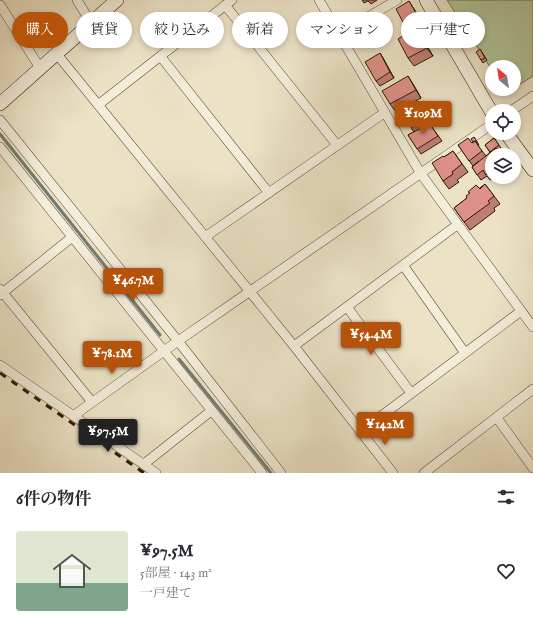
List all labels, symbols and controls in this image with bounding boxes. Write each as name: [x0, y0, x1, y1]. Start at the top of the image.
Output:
chip: 購入: [12, 12, 68, 48]
chip: 賃貸: [76, 12, 132, 48]
chip: 絞り込み: [140, 12, 224, 48]
chip: 新着: [232, 12, 288, 48]
chip: マンション: [296, 12, 393, 48]
chip: 一戸建て: [401, 12, 485, 48]
north arrow: [485, 60, 521, 96]
map controls: [485, 60, 521, 184]
pin: ¥109M: [395, 101, 451, 135]
button: locate: [485, 104, 521, 140]
text: ¥109M: [404, 105, 442, 122]
button: layers: [485, 148, 521, 184]
pin: ¥46.7M: [100, 268, 166, 302]
text: ¥46.7M: [112, 272, 154, 289]
pin: ¥54.4M: [338, 322, 404, 356]
text: ¥54.4M: [350, 326, 392, 343]
pin: ¥78.1M: [79, 341, 145, 375]
text: ¥78.1M: [92, 345, 132, 362]
pin: ¥142M: [357, 412, 413, 446]
text: ¥142M: [365, 416, 405, 433]
pin: ¥97.5M: [75, 419, 141, 453]
text: ¥97.5M: [88, 423, 128, 440]
icon: filters: [495, 486, 517, 508]
text: 6件の物件: [16, 489, 91, 510]
text: ¥97.5M: [140, 541, 194, 562]
icon: home: [48, 547, 96, 595]
icon: heart: [495, 560, 517, 582]
text: 5部屋 · 143 m²: [140, 565, 212, 582]
text: 一戸建て: [140, 585, 192, 602]

